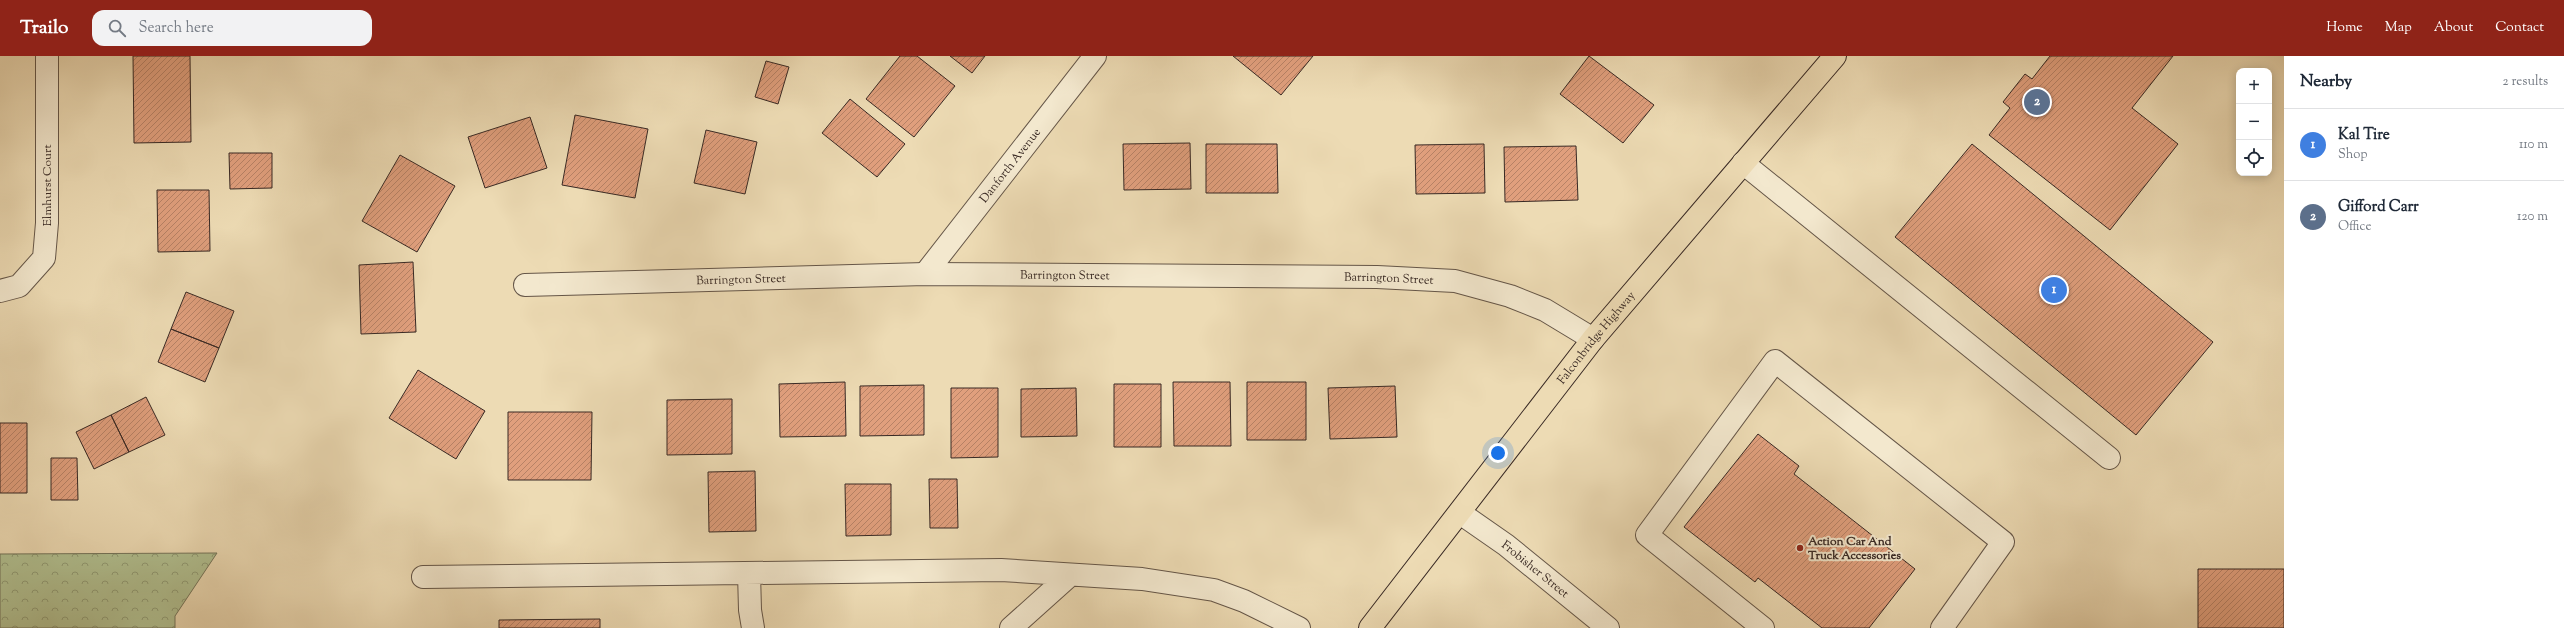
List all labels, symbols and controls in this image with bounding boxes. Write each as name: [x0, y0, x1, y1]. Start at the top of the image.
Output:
search box: [92, 10, 372, 46]
text: Trailo: [20, 15, 68, 42]
icon: search: [106, 17, 128, 39]
text: Search here: [138, 18, 214, 39]
text: Home: [2326, 18, 2363, 38]
text: Map: [2385, 18, 2412, 38]
text: About: [2434, 18, 2473, 38]
text: Contact: [2495, 18, 2544, 38]
map controls: [2236, 68, 2272, 176]
button: +: [2236, 68, 2272, 104]
text: Nearby: [2300, 70, 2352, 94]
text: 2 results: [2503, 73, 2548, 91]
pin: 2: [2024, 87, 2050, 117]
button: −: [2236, 104, 2272, 140]
street label: Danforth Avenue: [976, 124, 1046, 207]
text: Kal Tire: [2338, 125, 2390, 146]
text: 1: [2311, 136, 2315, 154]
text: 110 m: [2519, 136, 2548, 154]
button: locate: [2236, 140, 2272, 176]
street label: Elmhurst Court: [39, 144, 57, 226]
text: Shop: [2338, 146, 2367, 164]
text: Gifford Carr: [2338, 197, 2419, 218]
text: 2: [2310, 208, 2316, 226]
text: 120 m: [2517, 208, 2548, 226]
text: Office: [2338, 218, 2371, 236]
street label: Barrington Street: [1020, 267, 1110, 285]
street label: Barrington Street: [1344, 269, 1434, 290]
street label: Barrington Street: [696, 270, 786, 290]
pin: 1: [2041, 275, 2067, 305]
street label: Falconbridge Highway: [1553, 288, 1640, 388]
your location: [1488, 443, 1508, 463]
place label: Action Car And Truck Accessories: [1807, 533, 1901, 565]
street label: Frobisher Street: [1497, 536, 1573, 603]
marker: Action Car And Truck Accessories: [1795, 543, 1805, 553]

